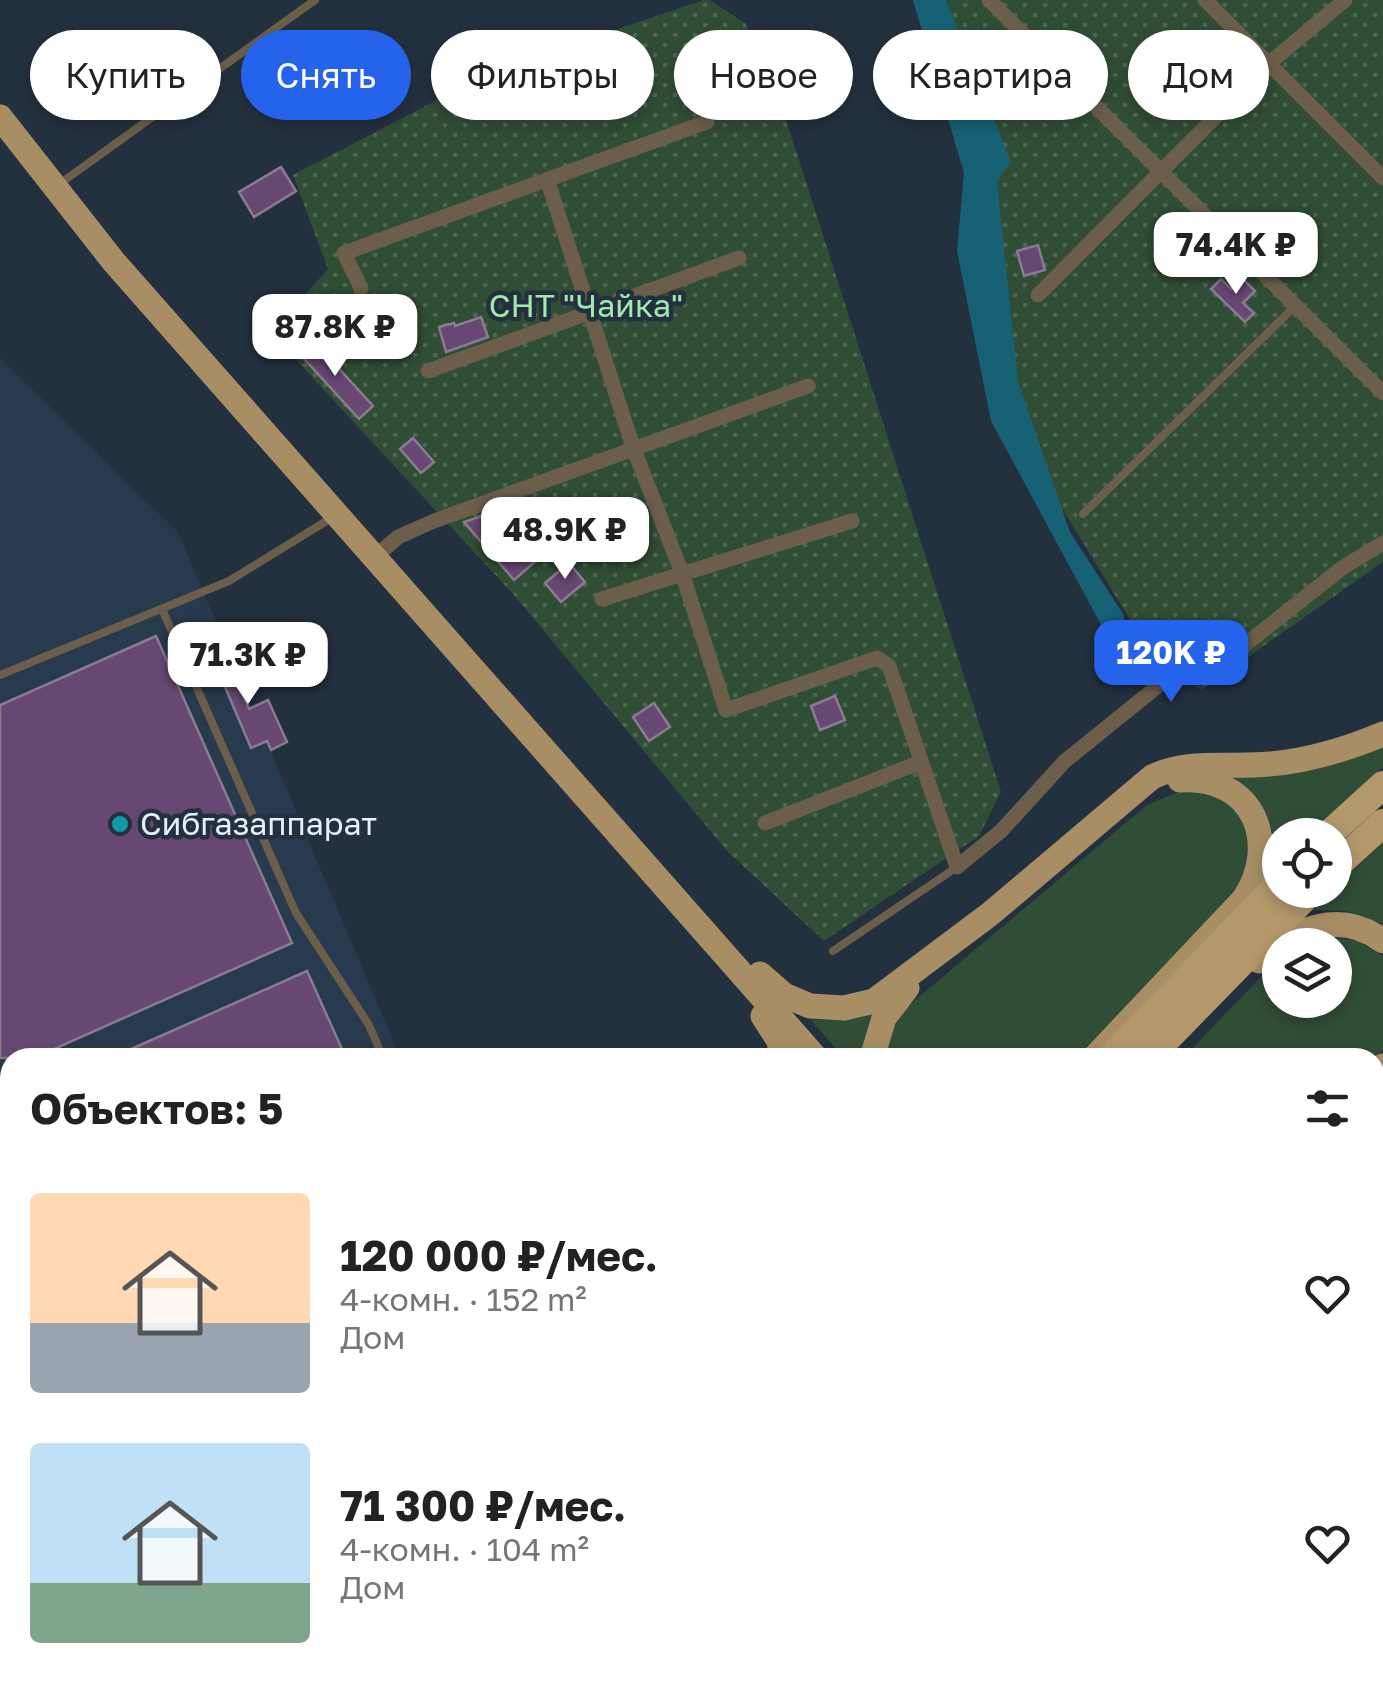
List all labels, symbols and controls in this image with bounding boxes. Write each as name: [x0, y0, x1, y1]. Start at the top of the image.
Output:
chip: Купить: [30, 30, 221, 120]
chip: Снять: [241, 30, 411, 120]
chip: Фильтры: [431, 30, 654, 120]
chip: Новое: [674, 30, 853, 120]
chip: Квартира: [873, 30, 1108, 120]
chip: Дом: [1128, 30, 1269, 120]
pin: 74.4K ₽: [1144, 212, 1328, 297]
text: 74.4K ₽: [1176, 225, 1296, 263]
park label: СНТ "Чайка": [489, 286, 683, 324]
pin: 87.8K ₽: [243, 294, 427, 379]
text: 87.8K ₽: [274, 307, 396, 345]
pin: 48.9K ₽: [473, 497, 657, 582]
text: 48.9K ₽: [503, 510, 627, 548]
pin: 120K ₽: [1090, 620, 1252, 705]
pin: 71.3K ₽: [156, 622, 340, 707]
text: 120K ₽: [1116, 633, 1226, 671]
text: 71.3K ₽: [190, 635, 306, 673]
place label: Сибгазаппарат: [140, 804, 377, 842]
marker: Сибгазаппарат: [109, 813, 131, 835]
map controls: [1262, 818, 1352, 1018]
button: locate: [1262, 818, 1352, 908]
button: layers: [1262, 928, 1352, 1018]
icon: filters: [1300, 1081, 1355, 1136]
text: Объектов: 5: [30, 1083, 283, 1133]
text: 120 000 ₽/мес.: [340, 1230, 658, 1280]
icon: home: [110, 1233, 230, 1353]
icon: heart: [1300, 1266, 1355, 1321]
text: 4-комн. · 152 m²: [340, 1280, 587, 1318]
text: Дом: [340, 1318, 405, 1356]
text: 71 300 ₽/мес.: [340, 1480, 626, 1530]
icon: home: [110, 1483, 230, 1603]
icon: heart: [1300, 1516, 1355, 1571]
text: 4-комн. · 104 m²: [340, 1530, 589, 1568]
text: Дом: [340, 1568, 405, 1606]

